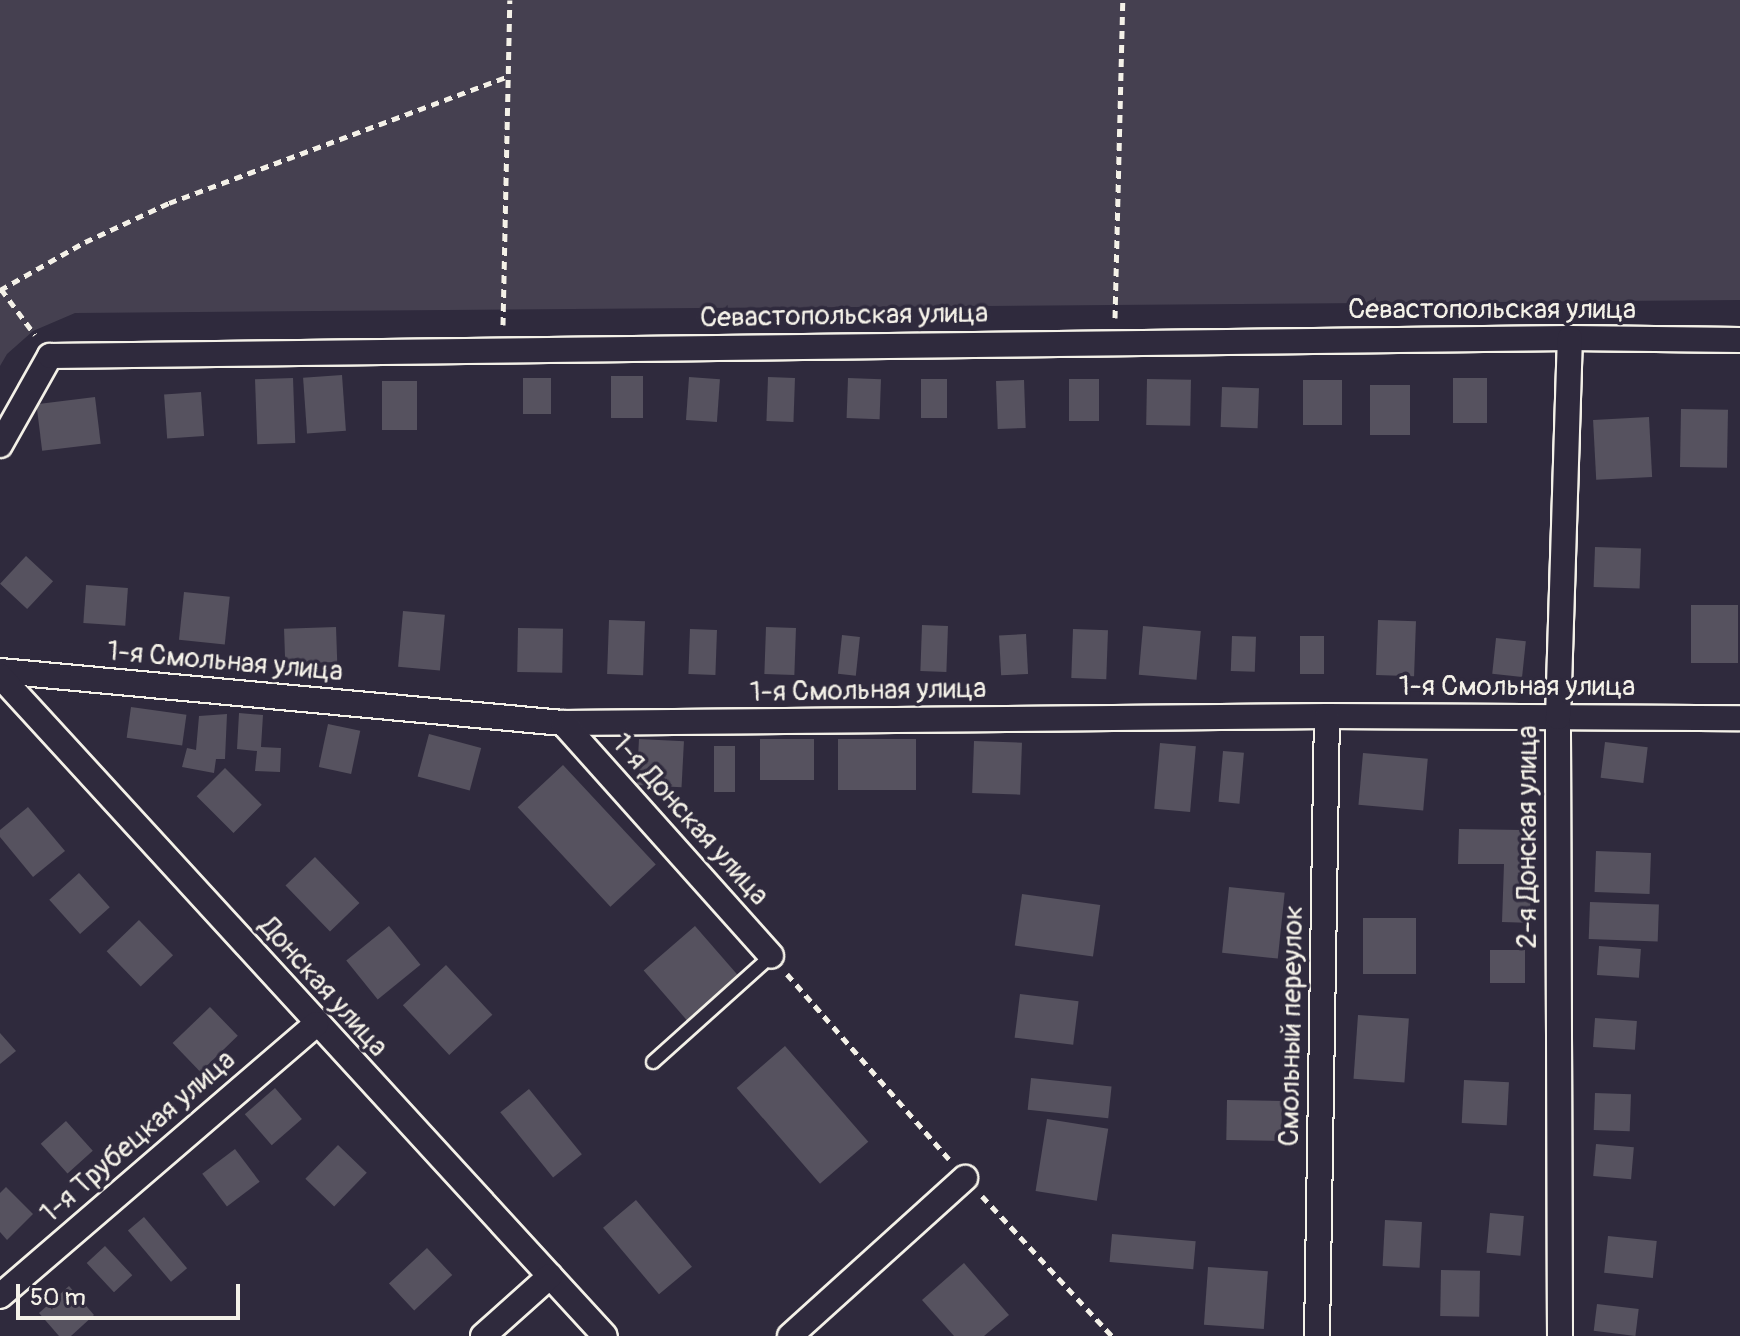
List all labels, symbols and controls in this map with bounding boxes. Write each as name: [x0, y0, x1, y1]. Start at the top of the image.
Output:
street label: Севастопольская улица: [1348, 293, 1636, 327]
street label: Севастопольская улица: [700, 297, 988, 335]
street label: 1-я Смольная улица: [106, 635, 344, 689]
street label: 1-я Смольная улица: [1399, 670, 1635, 704]
street label: 1-я Смольная улица: [750, 672, 986, 710]
street label: 2-я Донская улица: [1511, 725, 1545, 949]
street label: 1-я Донская улица: [604, 728, 776, 912]
street label: Смольный переулок: [1273, 905, 1311, 1147]
street label: Донская улица: [251, 910, 395, 1064]
street label: 1-я Трубецкая улица: [34, 1043, 242, 1231]
scale bar: [20, 1268, 244, 1318]
text: 50 m: [30, 1283, 86, 1312]

